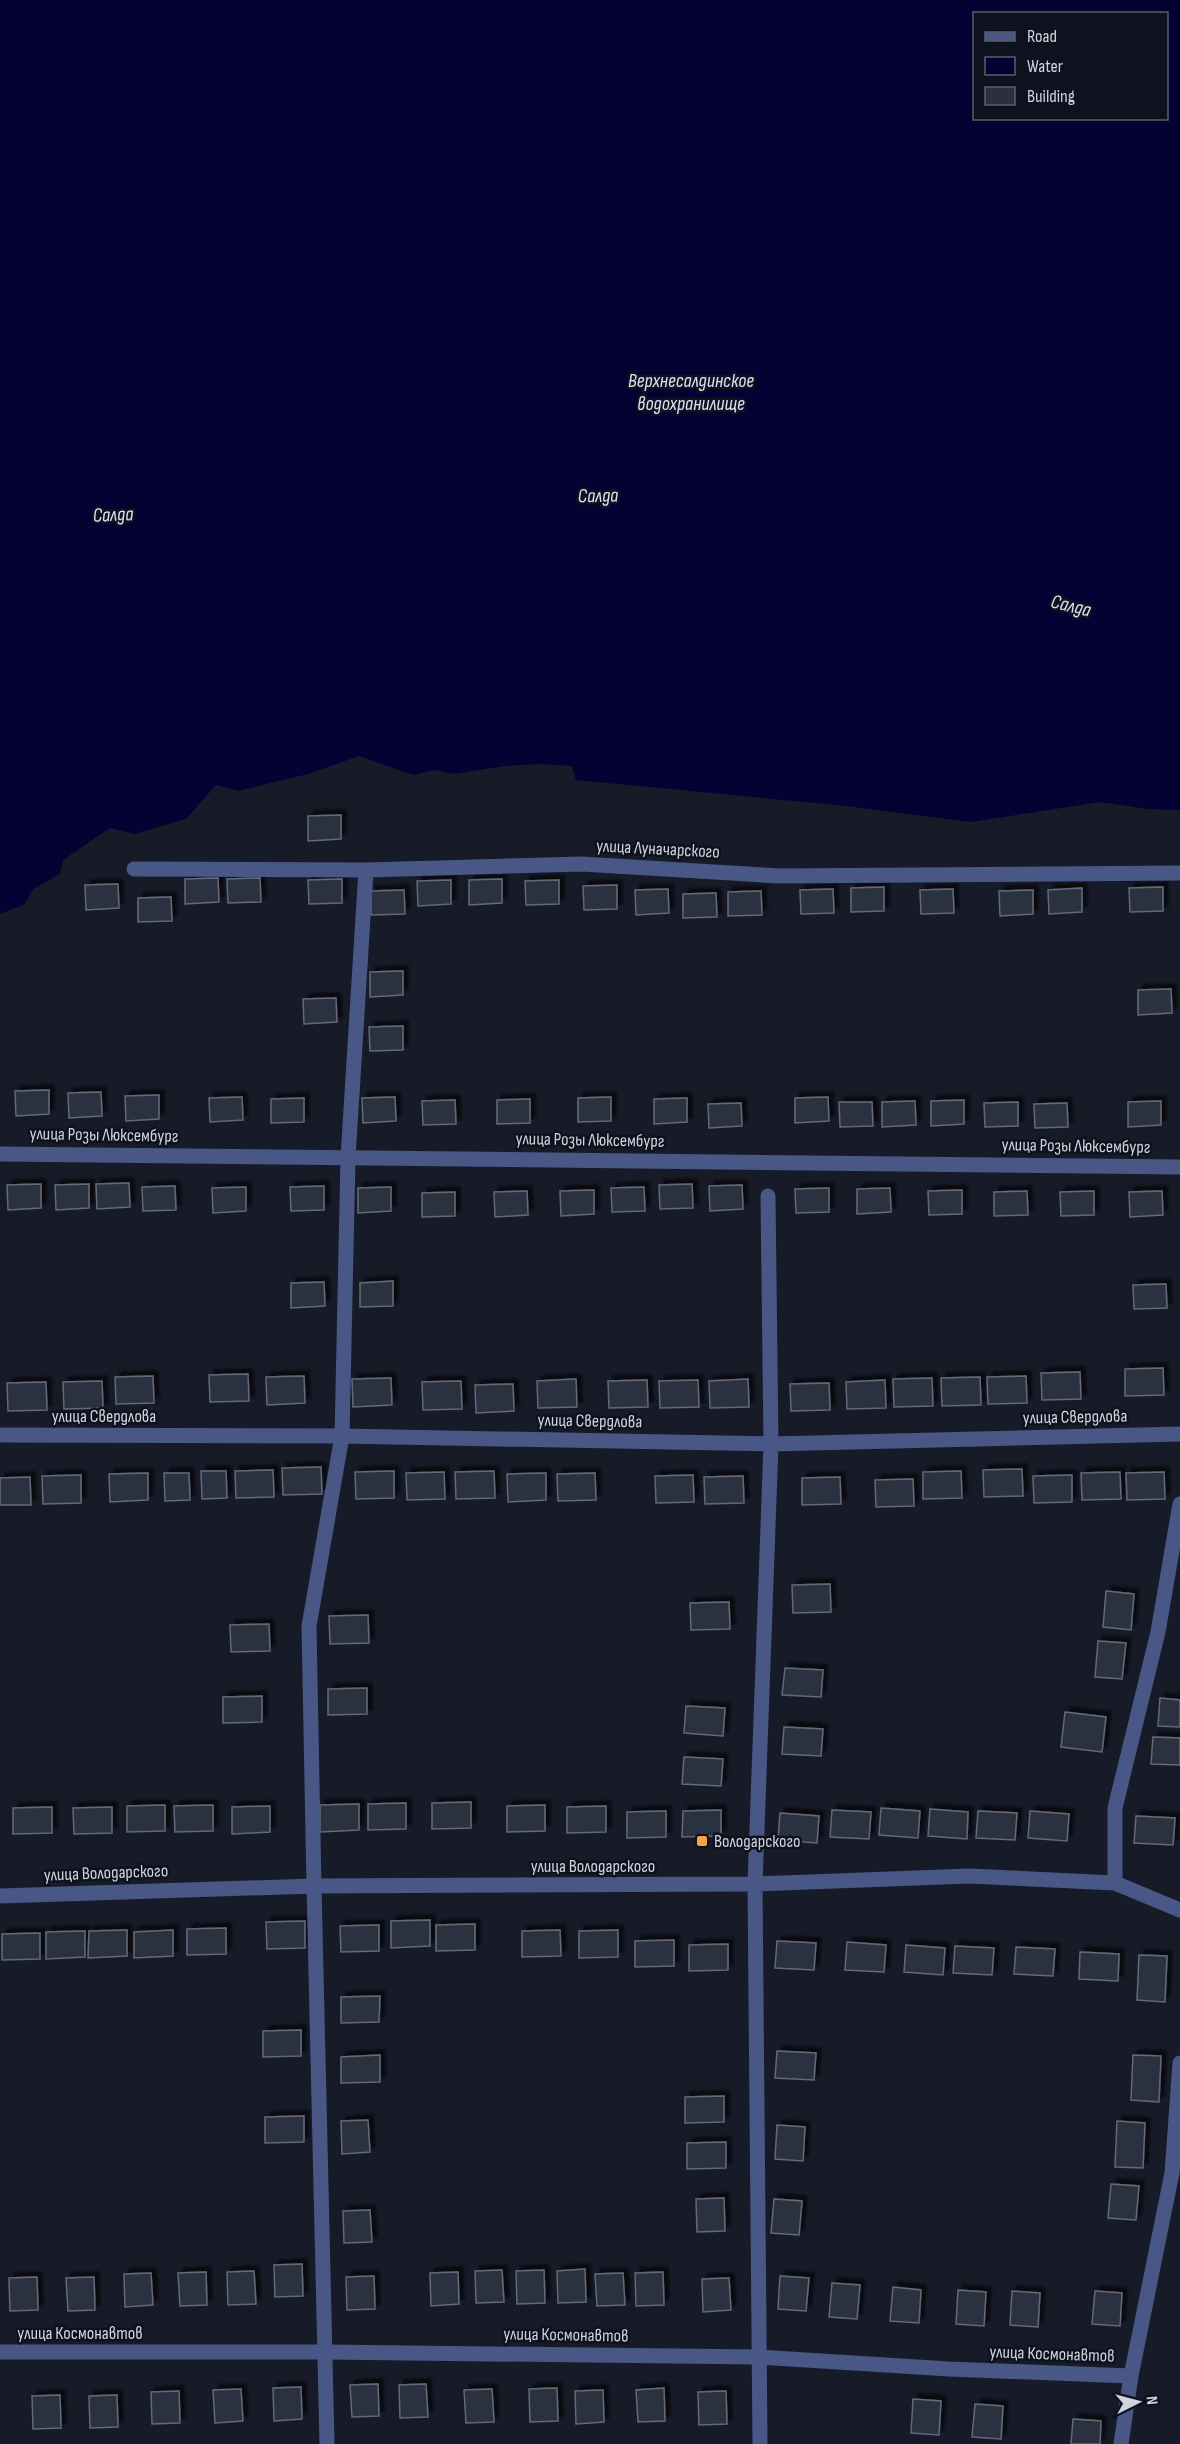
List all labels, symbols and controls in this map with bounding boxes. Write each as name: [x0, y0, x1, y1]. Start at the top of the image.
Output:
legend: [973, 12, 1168, 120]
text: Road: [1027, 26, 1057, 47]
text: Water: [1027, 56, 1063, 77]
text: Building: [1027, 86, 1075, 107]
water label: Верхнесалдинское водохранилище: [628, 369, 754, 416]
water label: Салда: [578, 484, 618, 508]
water label: Салда: [92, 502, 134, 528]
water label: Салда: [1048, 589, 1094, 623]
street label: улица Луначарского: [596, 835, 720, 863]
street label: улица Розы Люксембург: [29, 1123, 179, 1147]
street label: улица Розы Люксембург: [515, 1128, 665, 1152]
street label: улица Розы Люксембург: [1001, 1134, 1151, 1158]
street label: улица Свердлова: [52, 1406, 156, 1427]
street label: улица Свердлова: [1023, 1406, 1128, 1428]
street label: улица Свердлова: [538, 1410, 643, 1432]
place label: Володарского: [714, 1831, 801, 1852]
marker: Володарского: [695, 1834, 709, 1848]
street label: улица Володарского: [531, 1856, 655, 1877]
street label: улица Володарского: [43, 1860, 169, 1886]
street label: улица Космонавтов: [17, 2323, 143, 2344]
street label: улица Космонавтов: [503, 2323, 629, 2347]
street label: улица Космонавтов: [989, 2341, 1115, 2367]
north arrow: [1108, 2372, 1168, 2432]
text: N: [1142, 2395, 1161, 2406]

